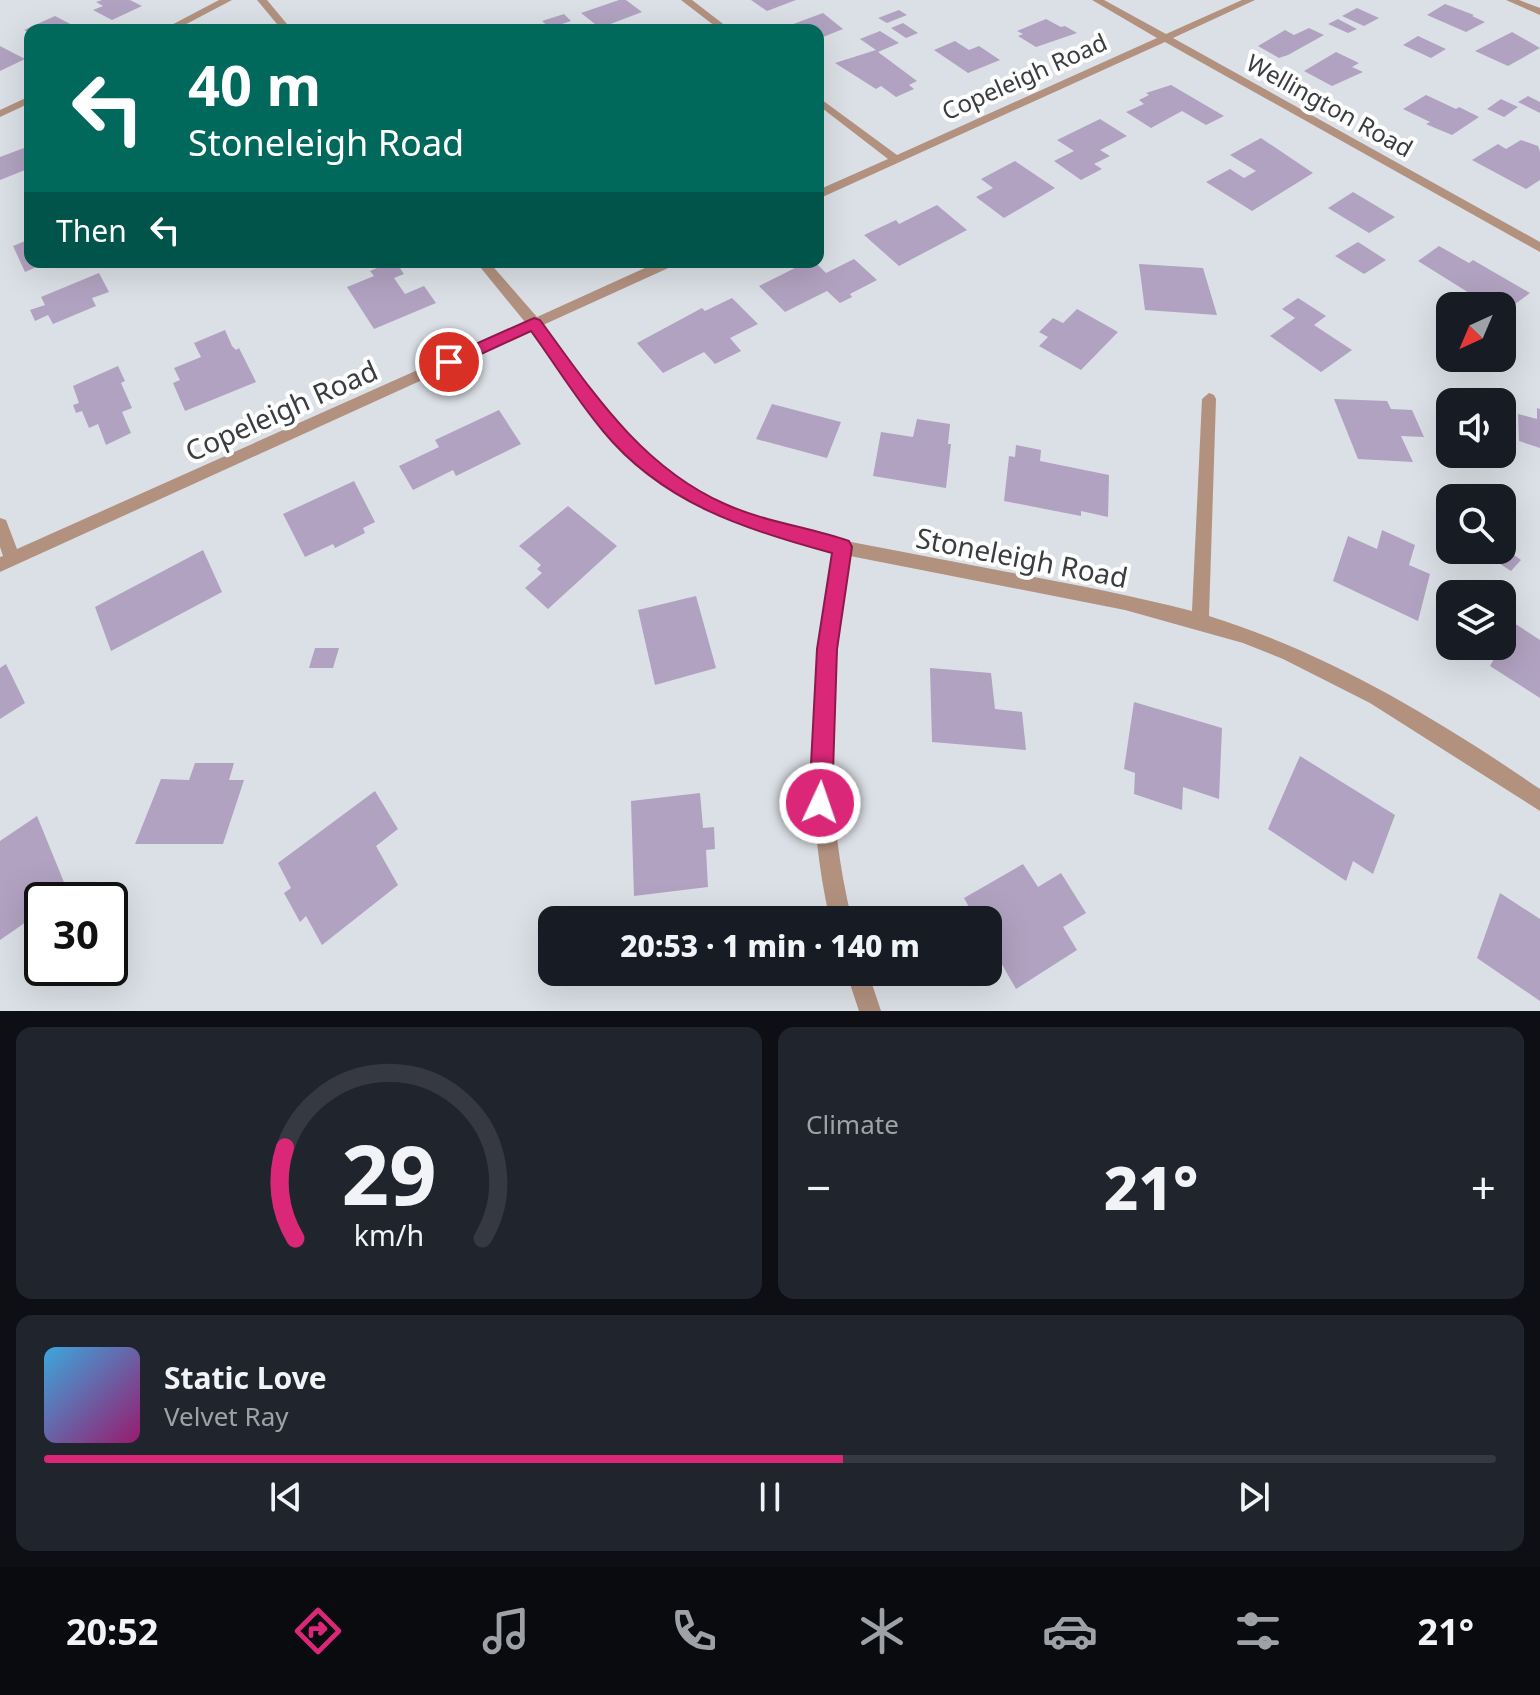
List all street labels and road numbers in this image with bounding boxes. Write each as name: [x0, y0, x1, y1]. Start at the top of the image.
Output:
street label: Copeleigh Road: [936, 25, 1112, 127]
street label: Wellington Road: [1241, 46, 1419, 164]
street label: Copeleigh Road: [179, 351, 383, 469]
street label: Stoneleigh Road: [913, 518, 1131, 596]

